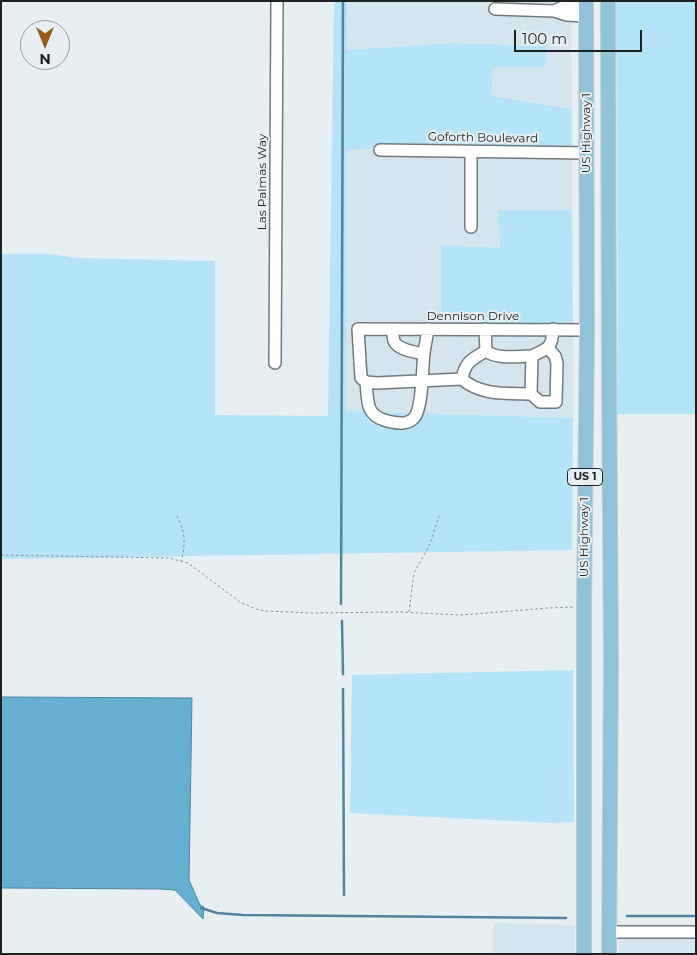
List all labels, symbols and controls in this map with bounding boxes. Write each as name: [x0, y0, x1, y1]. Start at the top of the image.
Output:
north arrow: [20, 20, 70, 70]
scale bar: [517, 20, 644, 52]
text: 100 m: [522, 29, 567, 48]
text: N: [39, 50, 51, 68]
street label: US Highway 1: [579, 93, 593, 173]
street label: Goforth Boulevard: [428, 130, 538, 146]
street label: Las Palmas Way: [255, 134, 269, 230]
street label: Dennison Drive: [427, 309, 519, 323]
road number: US 1: [568, 468, 602, 486]
street label: US Highway 1: [577, 497, 591, 577]

